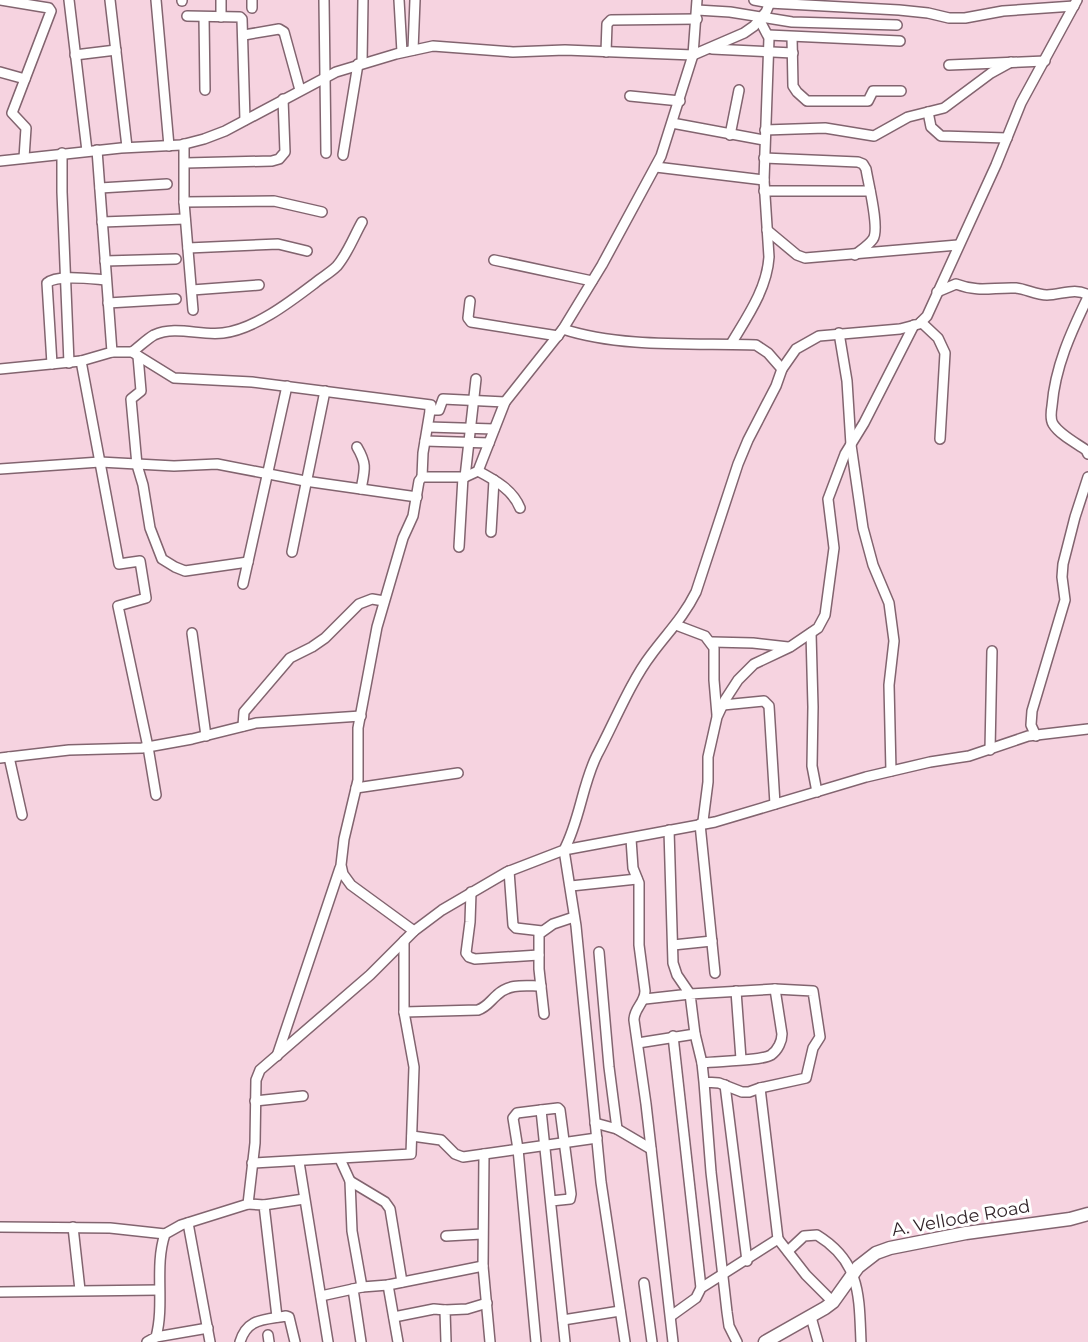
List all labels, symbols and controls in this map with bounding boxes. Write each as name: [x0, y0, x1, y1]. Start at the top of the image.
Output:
street label: A. Vellode Road: [890, 1195, 1032, 1241]

